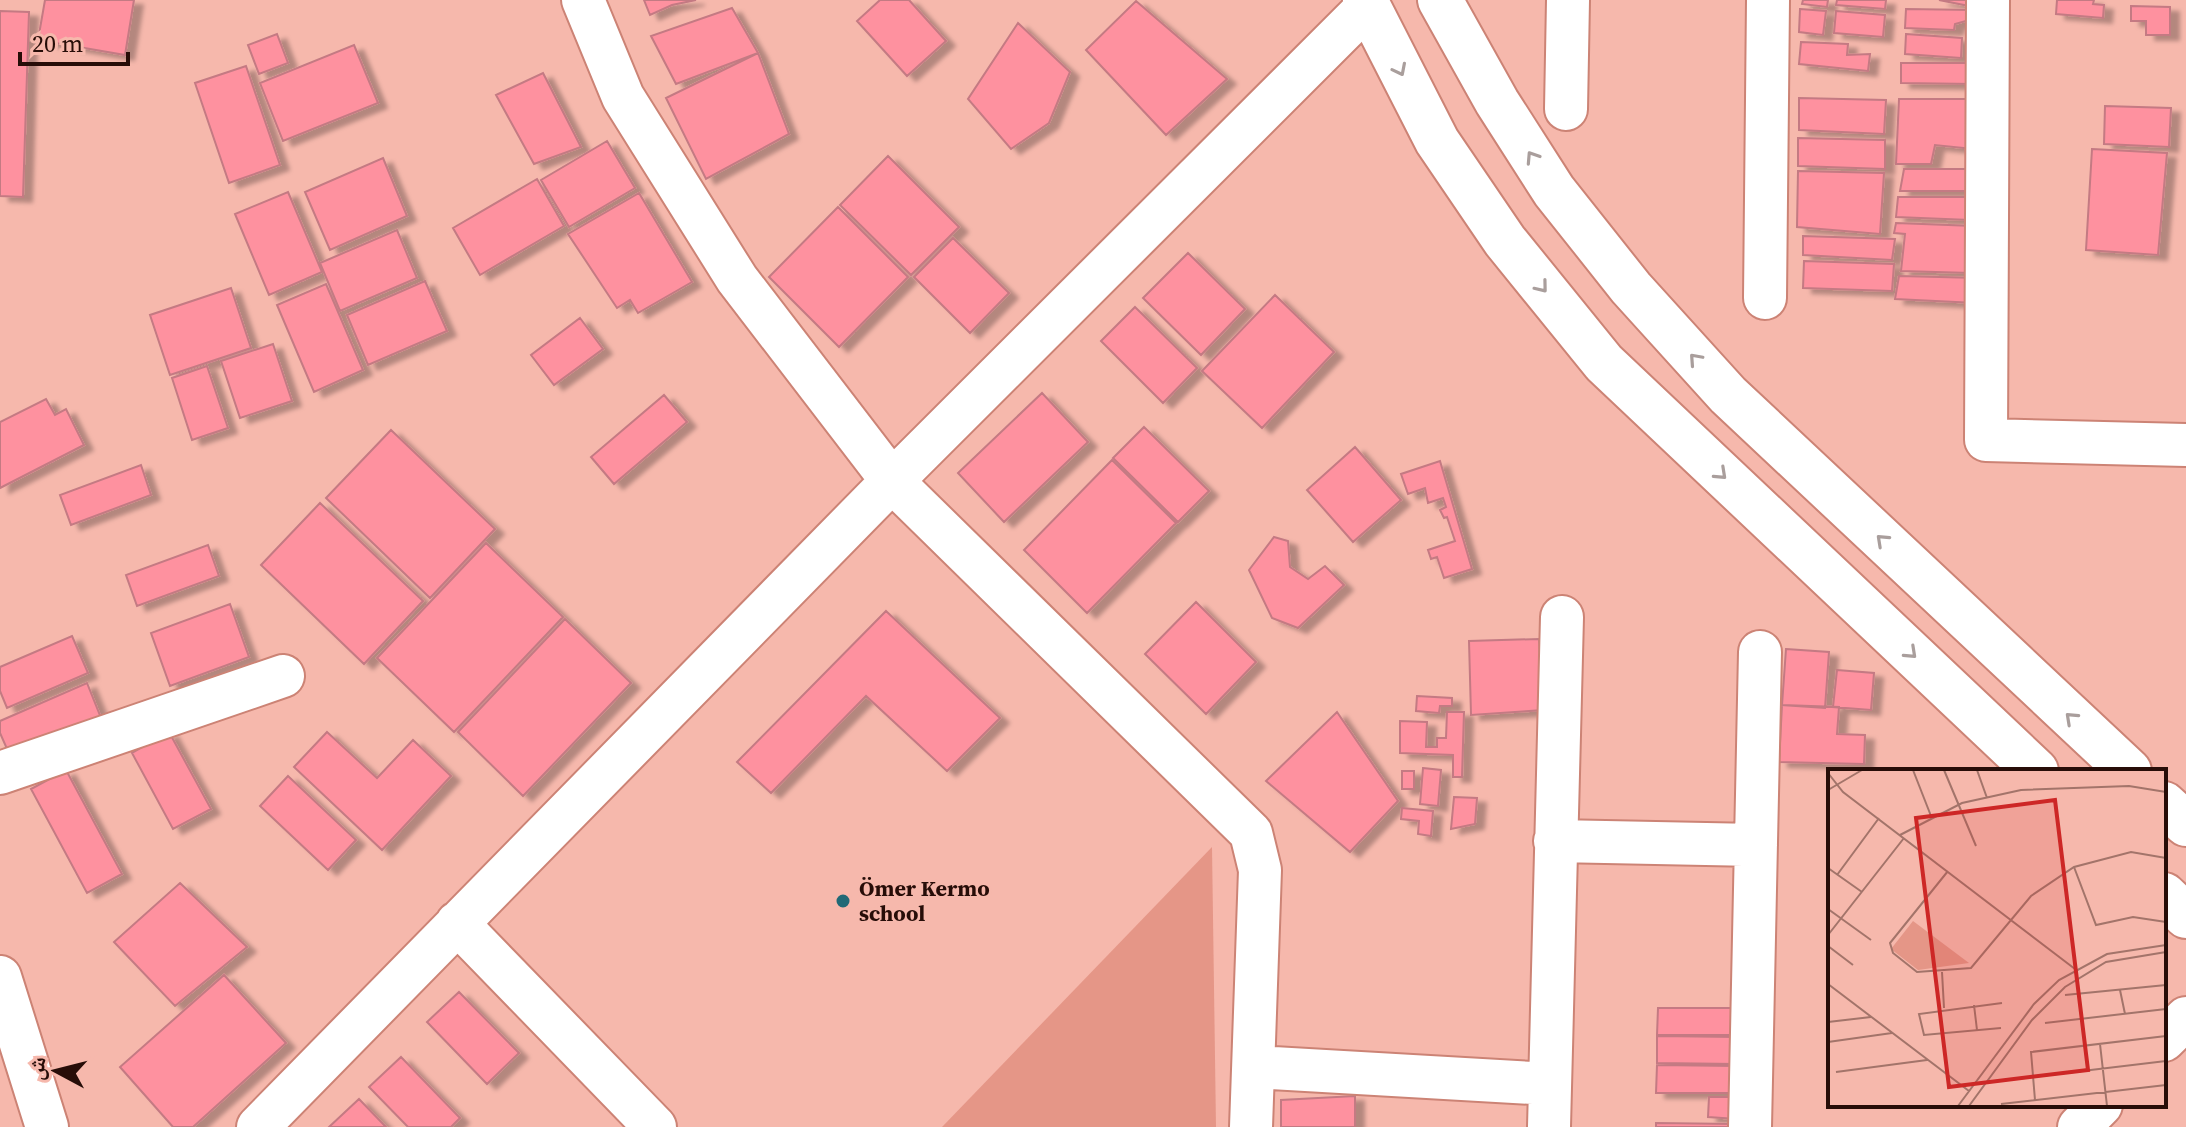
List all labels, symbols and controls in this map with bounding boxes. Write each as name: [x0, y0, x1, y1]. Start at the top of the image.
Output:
scale bar: [20, 16, 128, 66]
text: 20 m: [32, 27, 83, 60]
one-way arrow: [1391, 61, 1406, 76]
one-way arrow: [1527, 151, 1542, 166]
one-way arrow: [1532, 278, 1547, 292]
one-way arrow: [1690, 354, 1705, 368]
one-way arrow: [1712, 465, 1727, 479]
one-way arrow: [1877, 534, 1891, 549]
one-way arrow: [1901, 643, 1916, 657]
one-way arrow: [2066, 713, 2081, 727]
inset map: [1828, 769, 2166, 1107]
place label: Ömer Kermo school: [859, 873, 990, 928]
marker: Ömer Kermo school: [834, 892, 852, 910]
north arrow: [16, 1031, 96, 1111]
text: ش: [20, 1055, 52, 1082]

